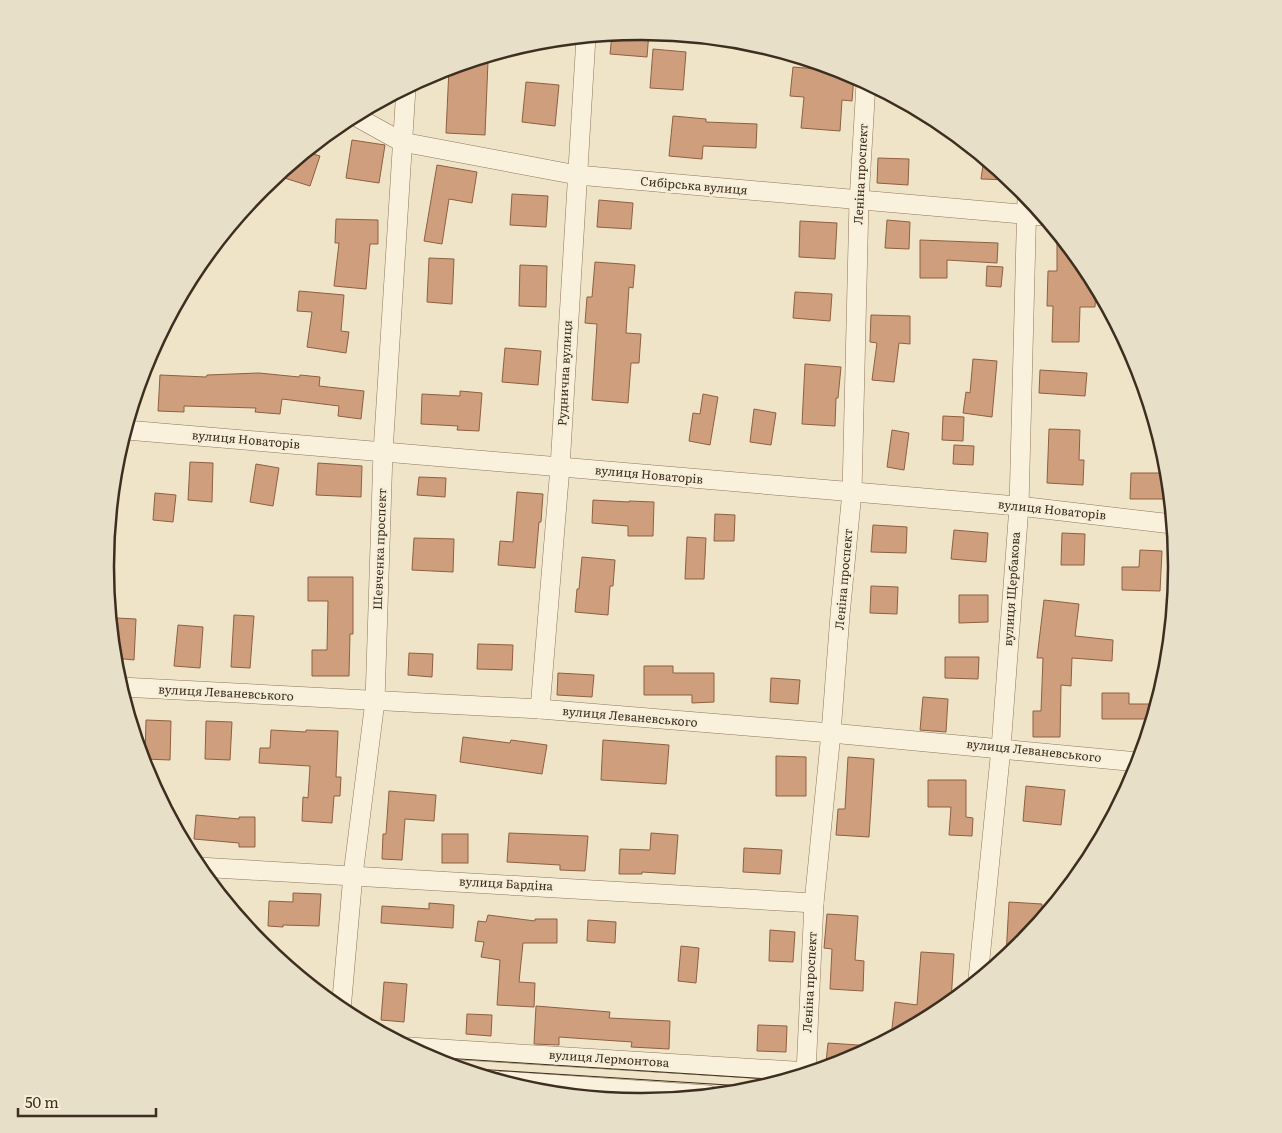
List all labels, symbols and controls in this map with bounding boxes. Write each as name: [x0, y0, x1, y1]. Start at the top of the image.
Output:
street label: Леніна проспект: [848, 123, 872, 225]
street label: Сибірська вулиця: [640, 171, 748, 199]
street label: Руднична вулиця: [552, 319, 576, 426]
street label: вулиця Новаторів: [191, 425, 301, 453]
street label: вулиця Новаторів: [594, 460, 704, 488]
street label: Шевченка проспект: [368, 488, 390, 610]
street label: вулиця Новаторів: [997, 494, 1107, 524]
street label: Леніна проспект: [830, 528, 856, 630]
street label: вулиця Щербакова: [998, 530, 1024, 647]
street label: вулиця Леваневського: [158, 679, 294, 705]
street label: вулиця Леваневського: [562, 701, 698, 731]
street label: вулиця Леваневського: [966, 734, 1103, 766]
street label: вулиця Бардіна: [459, 872, 554, 894]
street label: Леніна проспект: [797, 931, 821, 1033]
street label: вулиця Лермонтова: [548, 1045, 671, 1071]
scale bar: [18, 1086, 155, 1118]
text: 50 m: [25, 1090, 59, 1113]

